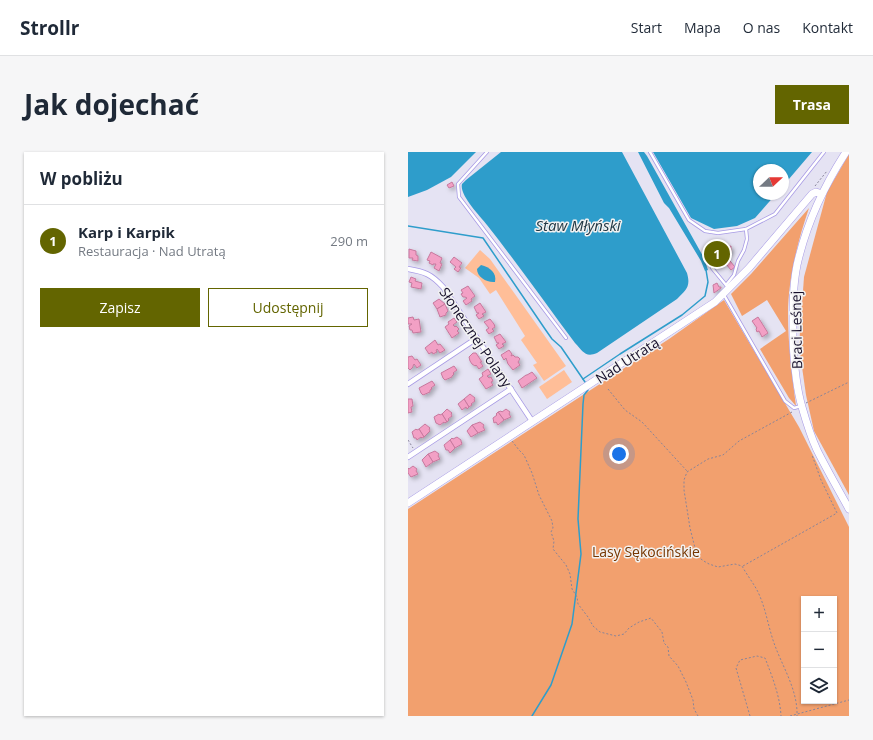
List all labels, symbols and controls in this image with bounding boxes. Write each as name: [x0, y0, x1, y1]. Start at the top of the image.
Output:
text: Strollr: [20, 15, 79, 41]
text: Start: [631, 18, 662, 37]
text: Mapa: [684, 18, 721, 37]
text: O nas: [743, 18, 780, 37]
text: Kontakt: [802, 18, 853, 37]
text: Jak dojechać: [24, 85, 199, 123]
button: Trasa: [775, 85, 849, 124]
north arrow: [753, 164, 789, 200]
text: W pobliżu: [40, 167, 123, 190]
water label: Staw Młyński: [535, 215, 621, 235]
text: Karp i Karpik: [78, 222, 175, 242]
text: 1: [49, 232, 57, 250]
text: 290 m: [330, 232, 368, 250]
pin: 1: [704, 239, 730, 269]
text: Restauracja · Nad Utratą: [78, 242, 226, 260]
street label: Słonecznej Polany: [435, 283, 517, 392]
button: Zapisz: [40, 288, 200, 327]
button: Udostępnij: [208, 288, 368, 327]
street label: Braci Leśnej: [786, 291, 806, 369]
street label: Nad Utratą: [592, 332, 662, 388]
your location: [609, 444, 629, 464]
park label: Lasy Sękocińskie: [592, 542, 700, 561]
map controls: [801, 596, 837, 704]
button: +: [801, 596, 837, 632]
button: −: [801, 632, 837, 668]
button: layers: [801, 668, 837, 704]

